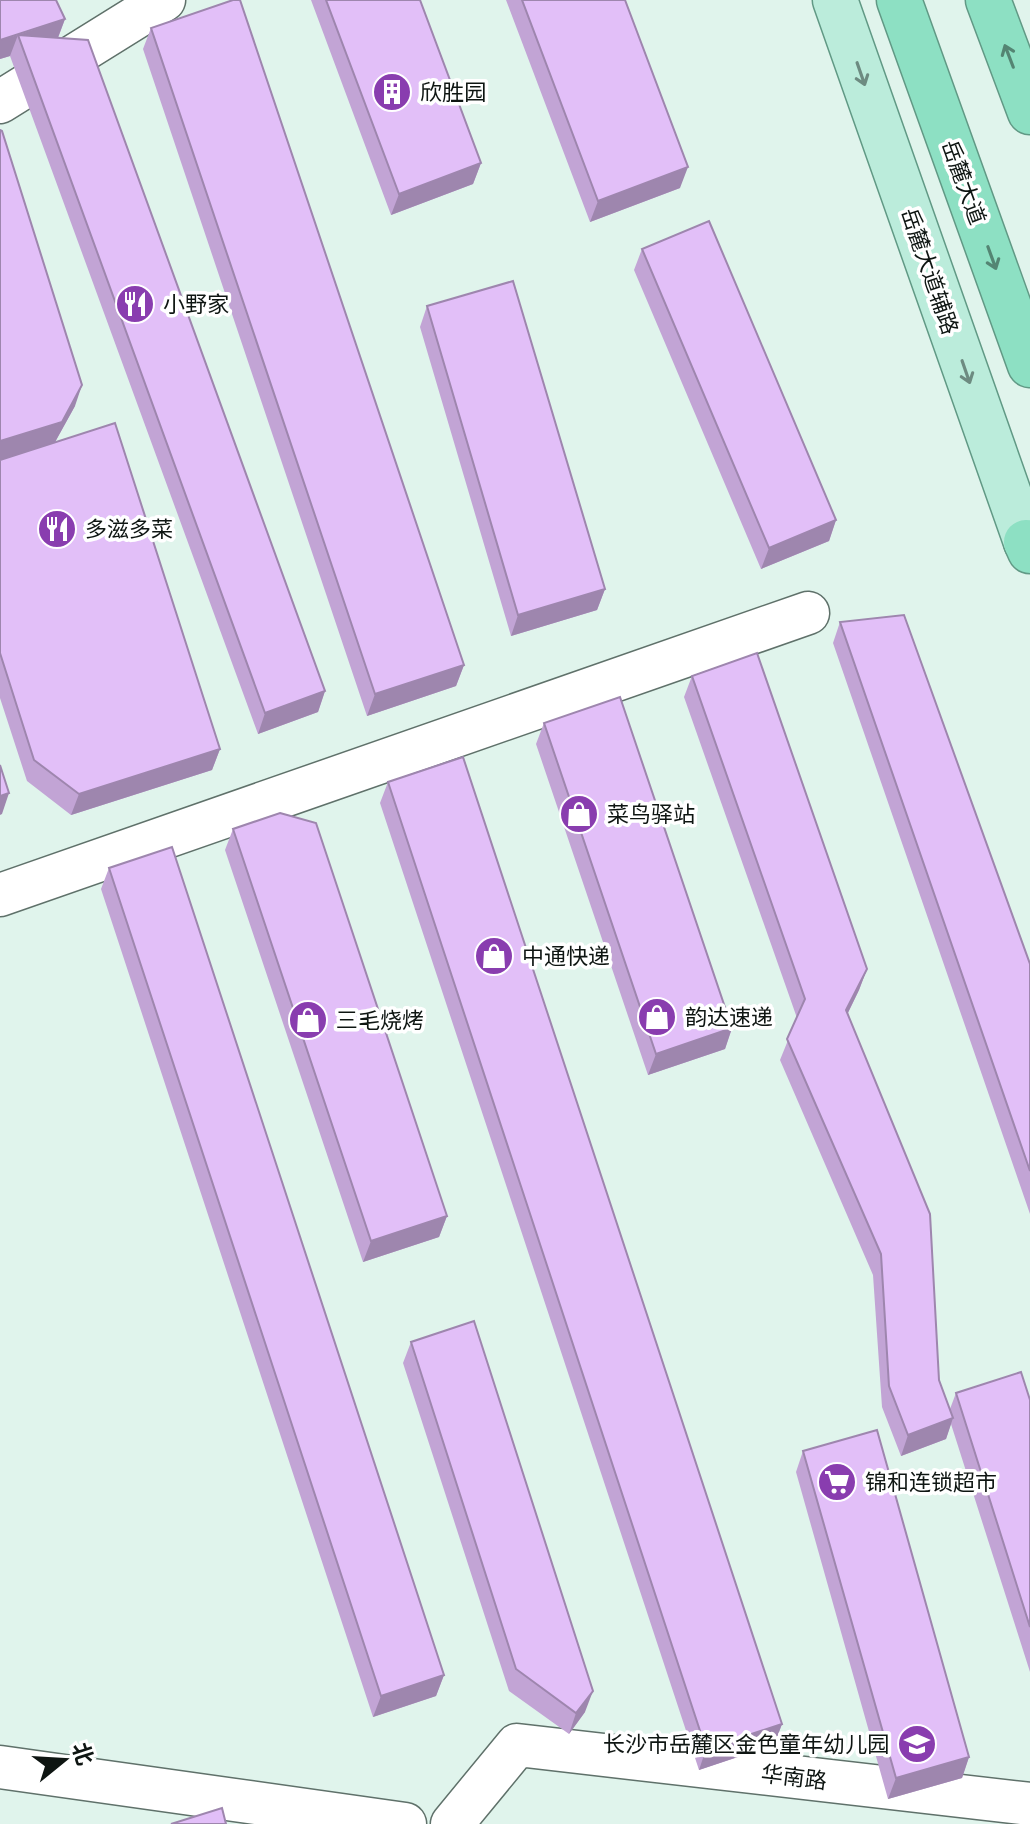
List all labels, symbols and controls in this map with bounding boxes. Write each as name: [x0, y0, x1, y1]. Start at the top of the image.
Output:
one-way arrow: [1001, 44, 1015, 69]
one-way arrow: [854, 61, 869, 86]
building icon: 欣胜园: [371, 71, 413, 113]
place label: 欣胜园: [420, 77, 486, 107]
street label: 岳麓大道: [935, 136, 993, 228]
street label: 岳麓大道辅路: [894, 204, 966, 338]
one-way arrow: [985, 245, 1000, 270]
restaurant icon: 小野家: [114, 283, 156, 325]
place label: 小野家: [163, 289, 229, 319]
one-way arrow: [959, 359, 974, 384]
restaurant icon: 多滋多菜: [36, 508, 78, 550]
place label: 多滋多菜: [85, 514, 173, 544]
shop icon: 菜鸟驿站: [558, 793, 600, 835]
place label: 菜鸟驿站: [607, 799, 695, 829]
shop icon: 中通快递: [473, 935, 515, 977]
place label: 中通快递: [522, 941, 610, 971]
shop icon: 韵达速递: [636, 996, 678, 1038]
shop icon: 三毛烧烤: [287, 999, 329, 1041]
place label: 韵达速递: [685, 1002, 773, 1032]
place label: 三毛烧烤: [336, 1005, 424, 1035]
supermarket icon: 锦和连锁超市: [816, 1461, 858, 1503]
place label: 锦和连锁超市: [865, 1467, 997, 1497]
north arrow: [24, 1720, 104, 1800]
school or university icon: 长沙市岳麓区金色童年幼儿园: [896, 1723, 938, 1765]
place label: 长沙市岳麓区金色童年幼儿园: [603, 1729, 889, 1759]
text: 北: [65, 1739, 101, 1769]
street label: 华南路: [759, 1758, 829, 1796]

